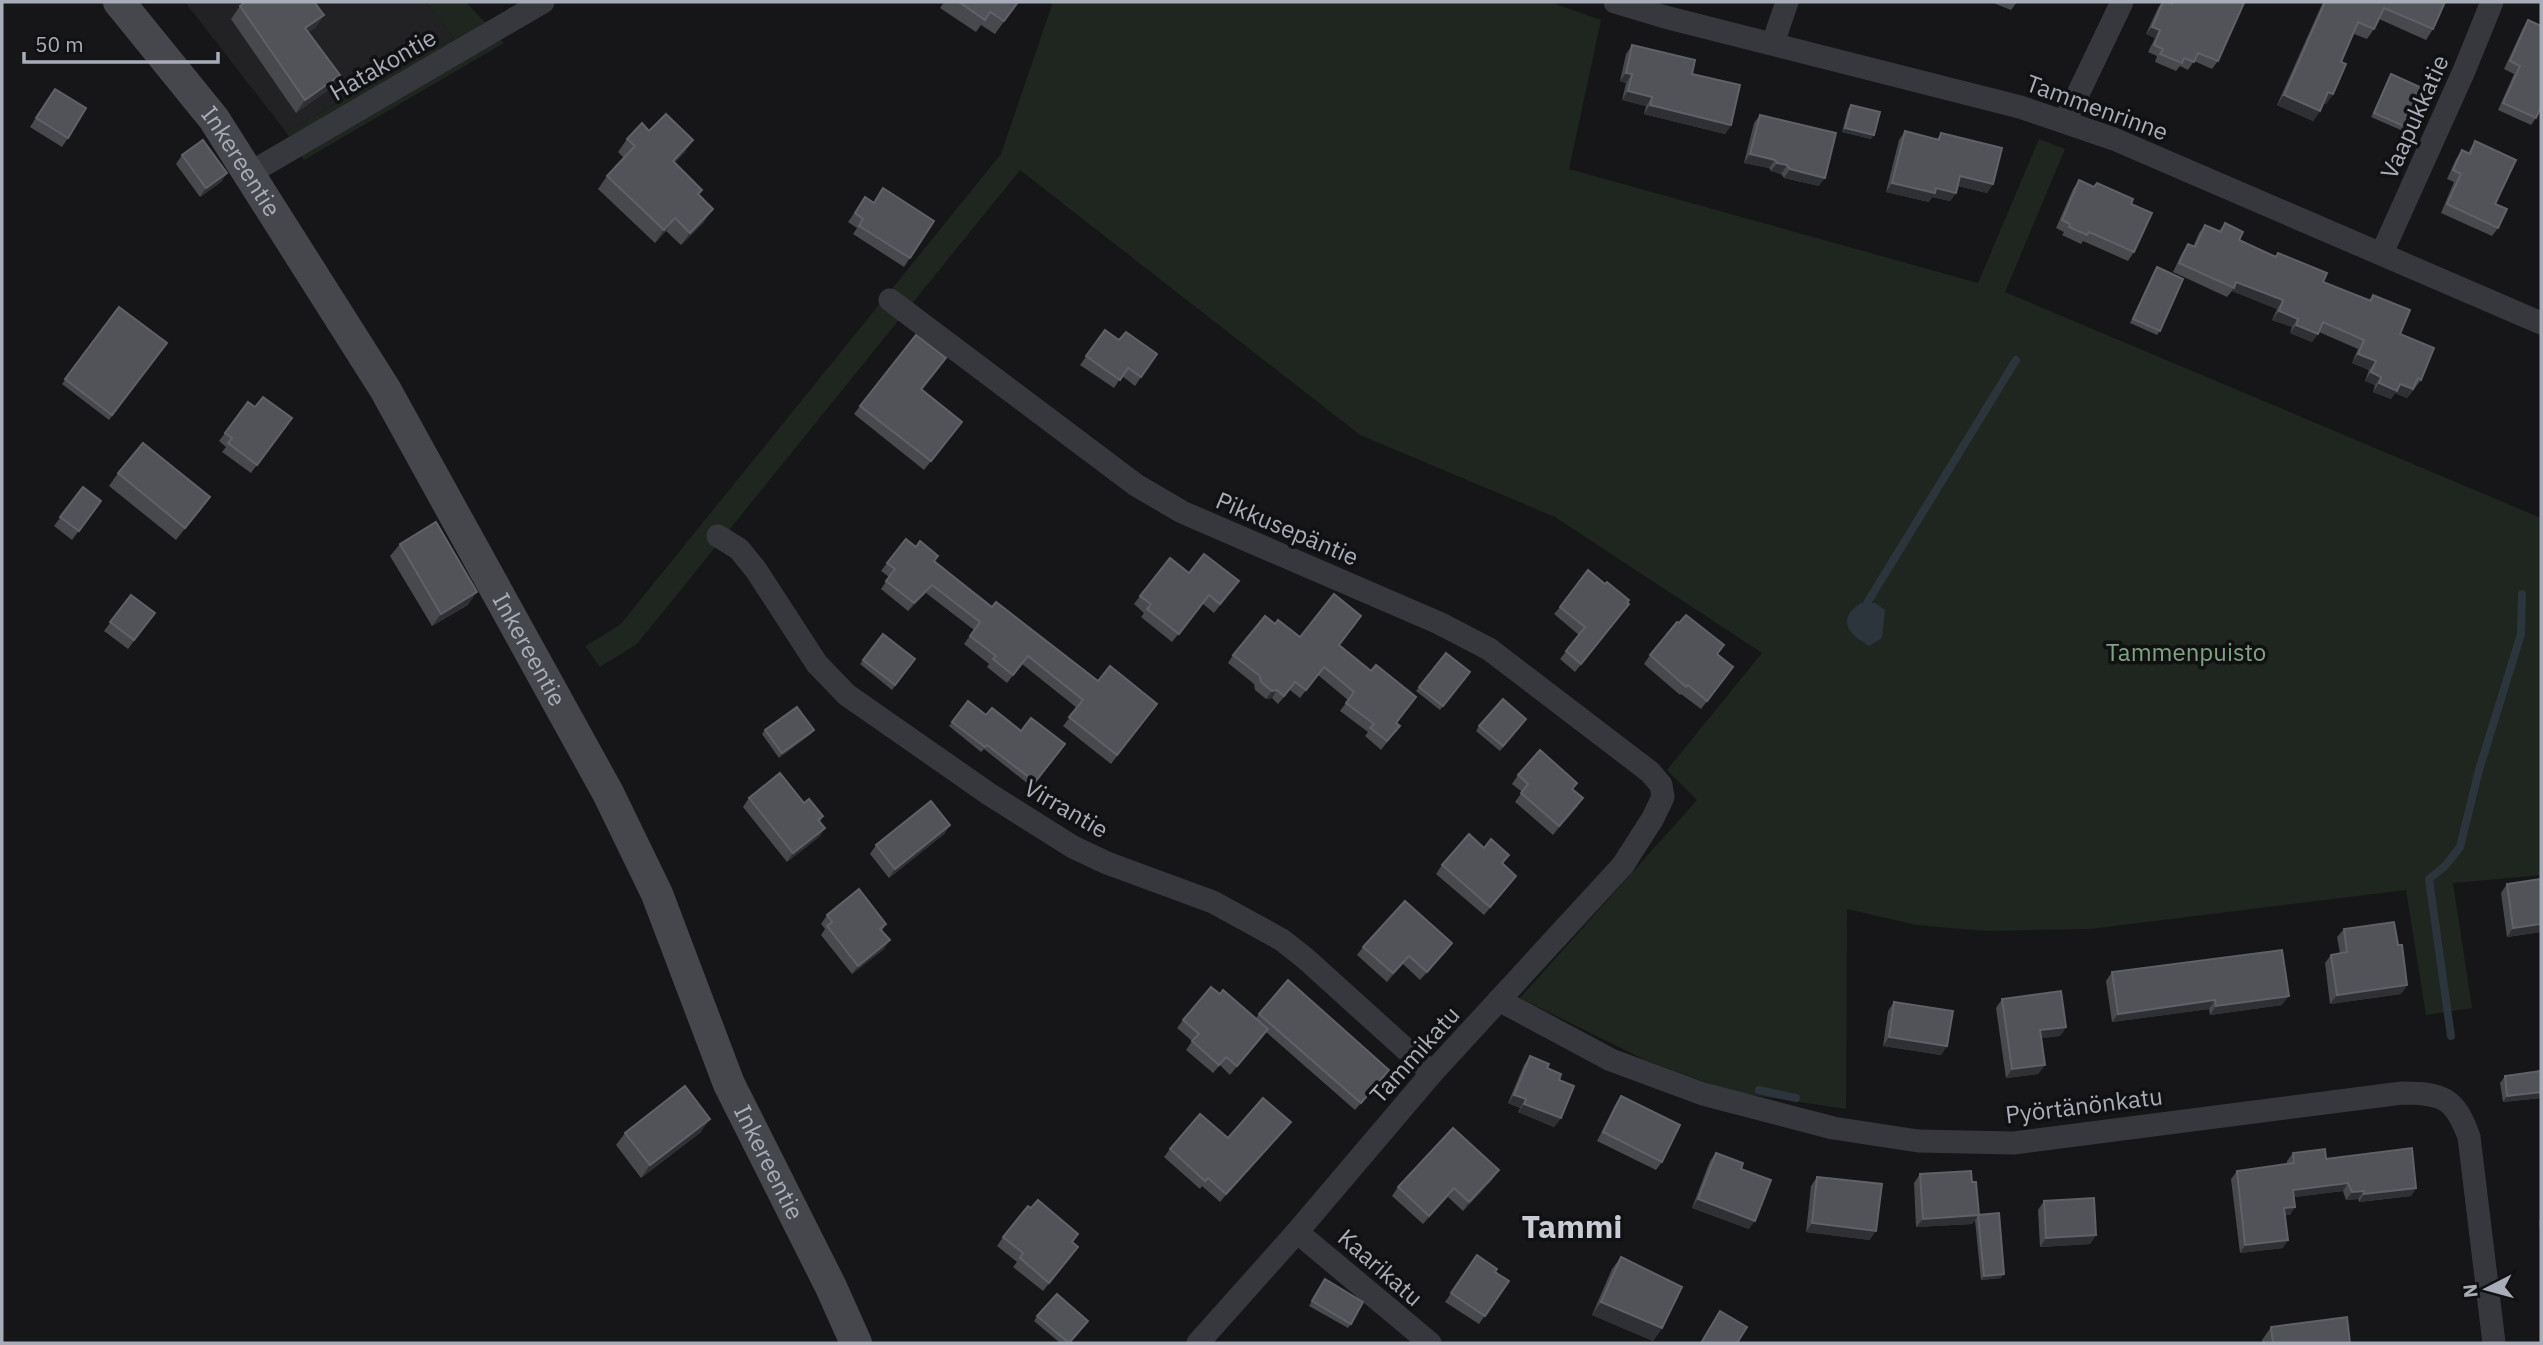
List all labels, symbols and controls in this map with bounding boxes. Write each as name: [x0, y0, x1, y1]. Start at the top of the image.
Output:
scale bar: [24, 21, 219, 65]
street label: Hatakontie: [323, 21, 442, 107]
text: 50 m: [35, 30, 84, 58]
street label: Vaapukkatie: [2372, 49, 2456, 184]
street label: Tammenrinne: [2022, 67, 2173, 148]
street label: Inkereentie: [195, 99, 289, 222]
street label: Pikkusepäntie: [1211, 484, 1364, 573]
street label: Inkereentie: [486, 587, 574, 712]
park label: Tammenpuisto: [2106, 636, 2266, 668]
street label: Virrantie: [1019, 771, 1114, 845]
street label: Tammikatu: [1362, 999, 1466, 1110]
street label: Pyörtänönkatu: [2003, 1079, 2164, 1131]
street label: Inkereentie: [727, 1099, 812, 1225]
district label: Tammi: [1521, 1205, 1623, 1247]
street label: Kaarikatu: [1331, 1221, 1430, 1313]
north arrow: [2452, 1254, 2522, 1324]
text: N: [2457, 1283, 2483, 1299]

